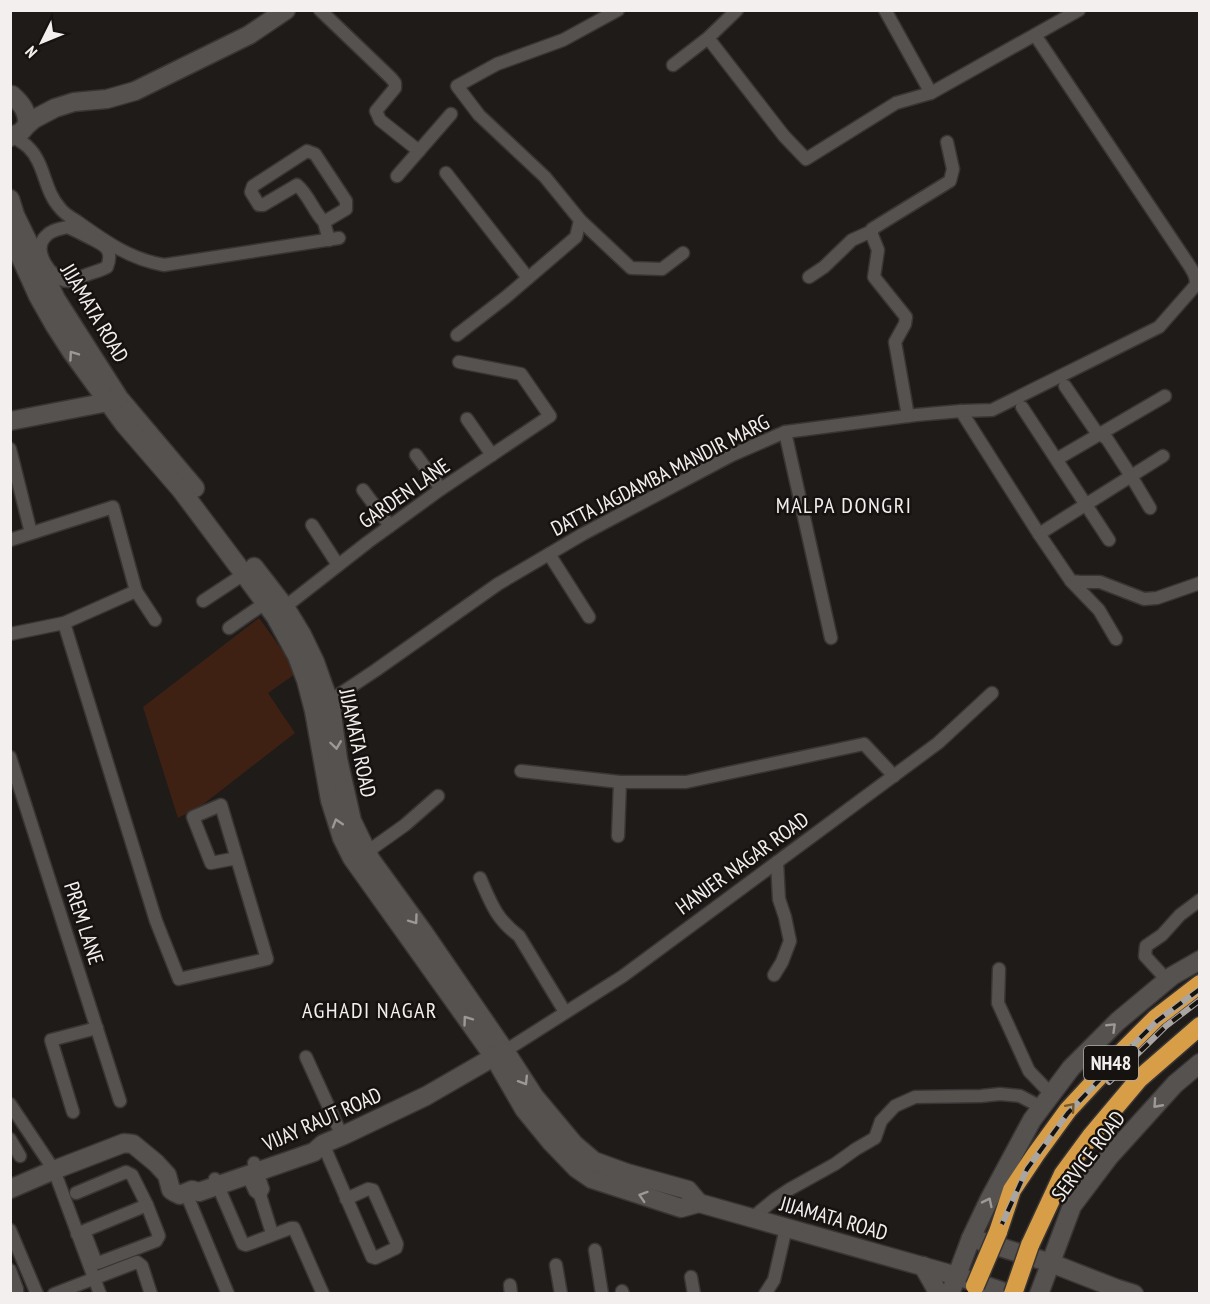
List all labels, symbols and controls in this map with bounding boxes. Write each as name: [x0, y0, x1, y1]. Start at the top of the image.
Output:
north arrow: [12, 12, 72, 72]
text: N: [21, 42, 41, 62]
street label: JIJAMATA ROAD: [54, 258, 135, 367]
one-way arrow: [69, 350, 80, 361]
street label: DATTA JAGDAMBA MANDIR MARG: [546, 408, 774, 542]
street label: GARDEN LANE: [353, 452, 455, 534]
district label: MALPA DONGRI: [776, 491, 912, 519]
street label: JIJAMATA ROAD: [333, 685, 383, 800]
one-way arrow: [330, 740, 342, 750]
street label: HANJER NAGAR ROAD: [670, 806, 814, 920]
one-way arrow: [332, 818, 344, 829]
street label: PREM LANE: [58, 878, 110, 968]
one-way arrow: [407, 913, 418, 924]
district label: AGHADI NAGAR: [302, 996, 438, 1024]
one-way arrow: [463, 1016, 474, 1027]
one-way arrow: [1104, 1024, 1115, 1035]
road number: NH48: [1084, 1046, 1138, 1080]
one-way arrow: [517, 1075, 529, 1085]
street label: VIJAY RAUT ROAD: [258, 1081, 386, 1158]
one-way arrow: [1153, 1097, 1164, 1107]
one-way arrow: [1064, 1104, 1075, 1114]
street label: SERVICE ROAD: [1045, 1105, 1131, 1207]
street label: JIJAMATA ROAD: [776, 1190, 891, 1246]
one-way arrow: [638, 1191, 649, 1203]
one-way arrow: [981, 1198, 993, 1209]

